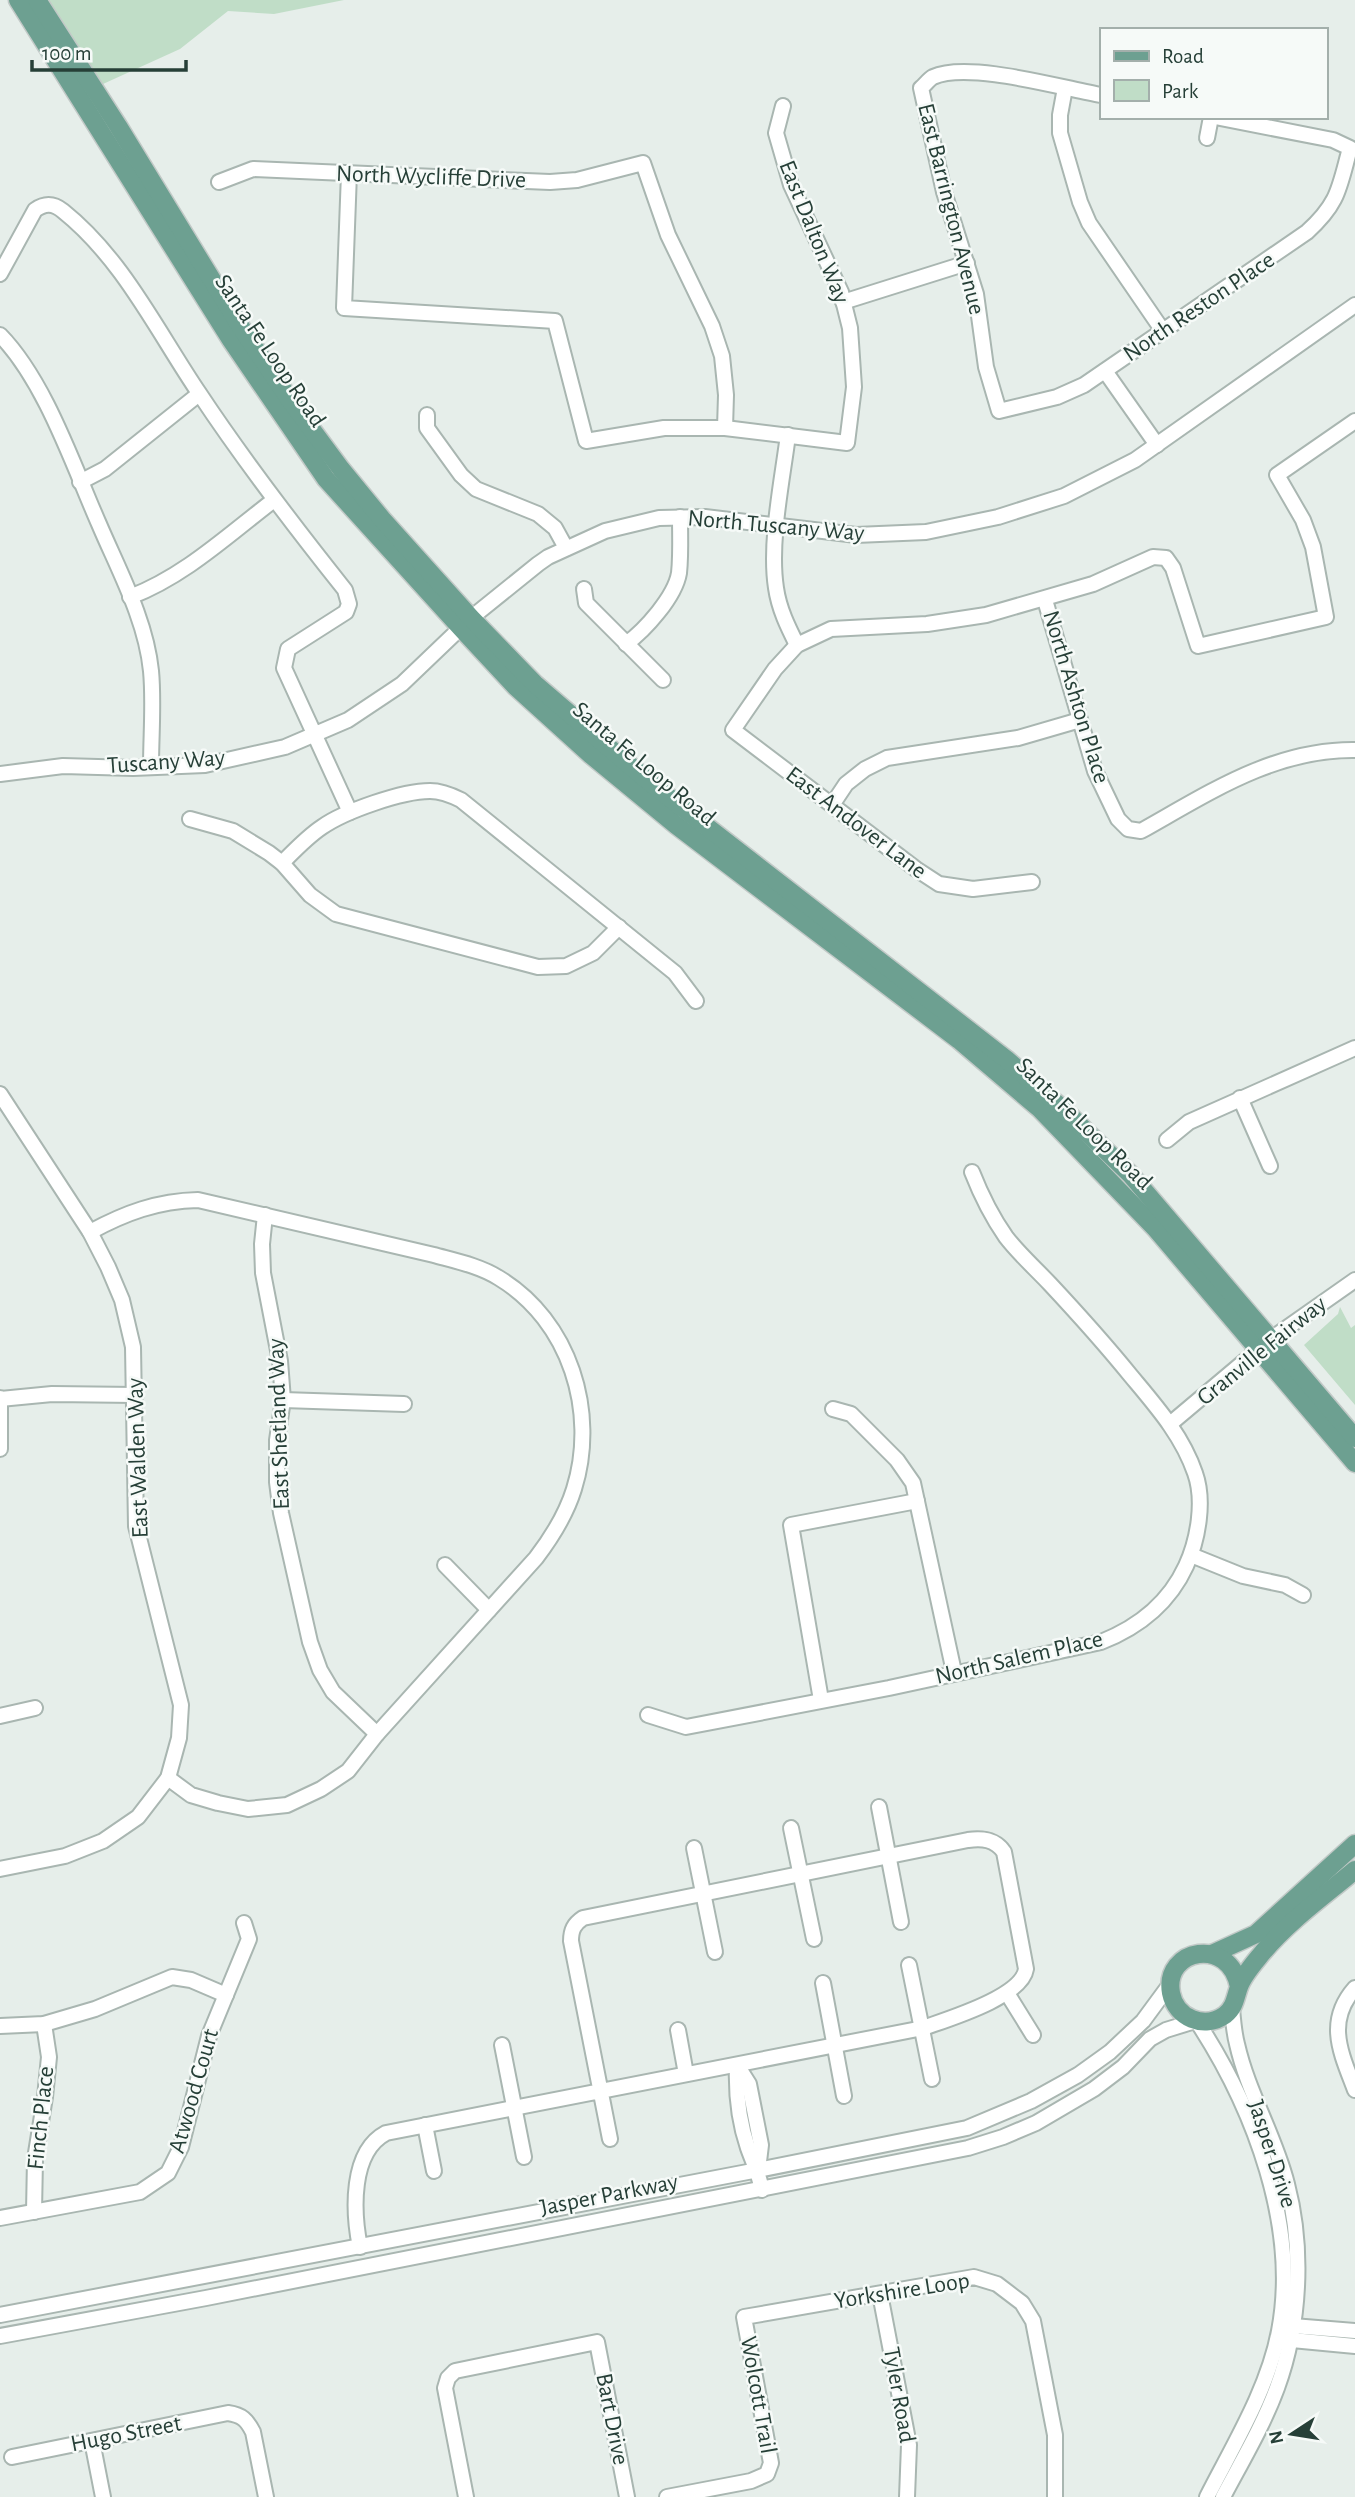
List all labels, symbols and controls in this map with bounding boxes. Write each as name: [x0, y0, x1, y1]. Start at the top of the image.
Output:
scale bar: [32, 28, 186, 72]
legend: [1100, 28, 1327, 119]
text: 100 m: [42, 43, 92, 64]
text: Road: [1162, 46, 1204, 67]
text: Park: [1162, 81, 1199, 102]
street label: East Barrington Avenue: [913, 101, 989, 317]
street label: East Dalton Way: [774, 157, 854, 307]
street label: North Wycliffe Drive: [336, 162, 526, 192]
street label: North Reston Place: [1119, 248, 1279, 366]
street label: Santa Fe Loop Road: [210, 270, 330, 432]
street label: North Tuscany Way: [687, 506, 865, 546]
street label: North Ashton Place: [1038, 608, 1114, 786]
street label: Santa Fe Loop Road: [568, 697, 720, 831]
street label: Tuscany Way: [106, 746, 226, 778]
street label: East Andover Lane: [781, 762, 931, 884]
street label: Santa Fe Loop Road: [1011, 1053, 1157, 1195]
street label: Granville Fairway: [1193, 1292, 1331, 1410]
street label: East Shetland Way: [264, 1338, 294, 1510]
street label: East Walden Way: [123, 1377, 153, 1539]
street label: North Salem Place: [933, 1627, 1105, 1689]
street label: Atwood Court: [165, 2026, 223, 2156]
street label: Finch Place: [24, 2065, 58, 2171]
street label: Jasper Drive: [1243, 2097, 1301, 2211]
street label: Jasper Parkway: [538, 2170, 680, 2220]
street label: Yorkshire Loop: [833, 2268, 971, 2314]
street label: Wolcott Trail: [736, 2334, 780, 2456]
street label: Tyler Road: [879, 2345, 919, 2445]
street label: Bart Drive: [591, 2371, 633, 2467]
north arrow: [1257, 2399, 1327, 2469]
street label: Hugo Street: [69, 2411, 184, 2456]
text: N: [1266, 2429, 1288, 2446]

